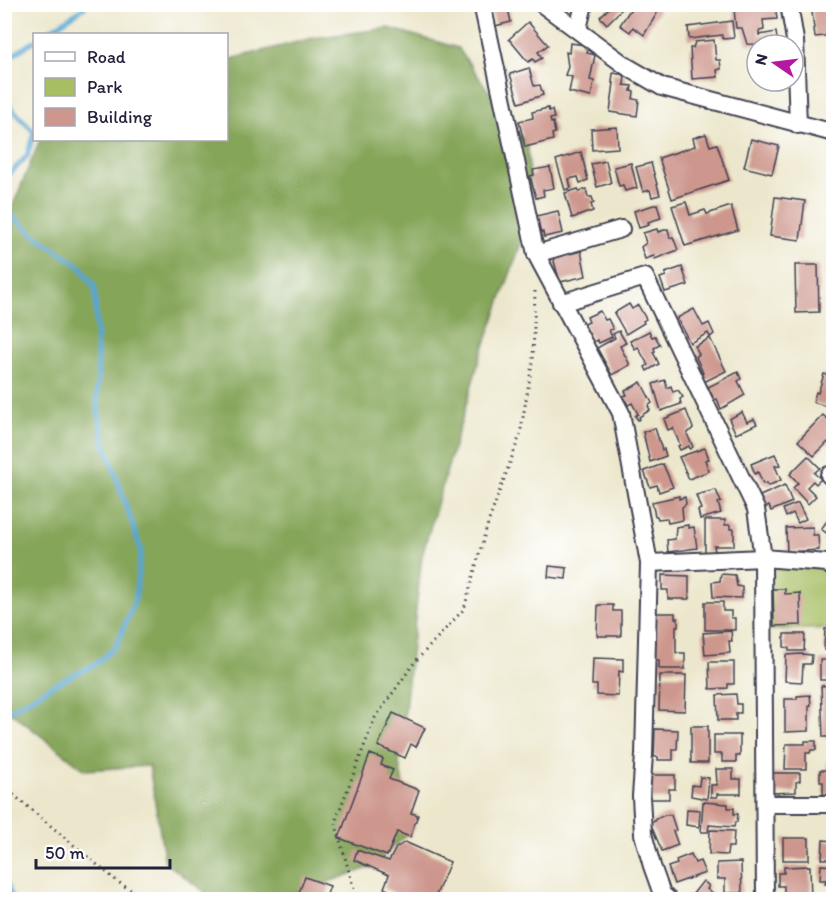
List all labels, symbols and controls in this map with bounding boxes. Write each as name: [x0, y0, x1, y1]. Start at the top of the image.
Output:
legend: [33, 33, 228, 141]
north arrow: [745, 33, 805, 93]
text: Road: [87, 46, 126, 68]
text: N: [750, 52, 771, 67]
text: Park: [87, 76, 122, 98]
text: Building: [87, 106, 153, 128]
scale bar: [36, 832, 170, 870]
text: 50 m: [45, 842, 85, 864]

